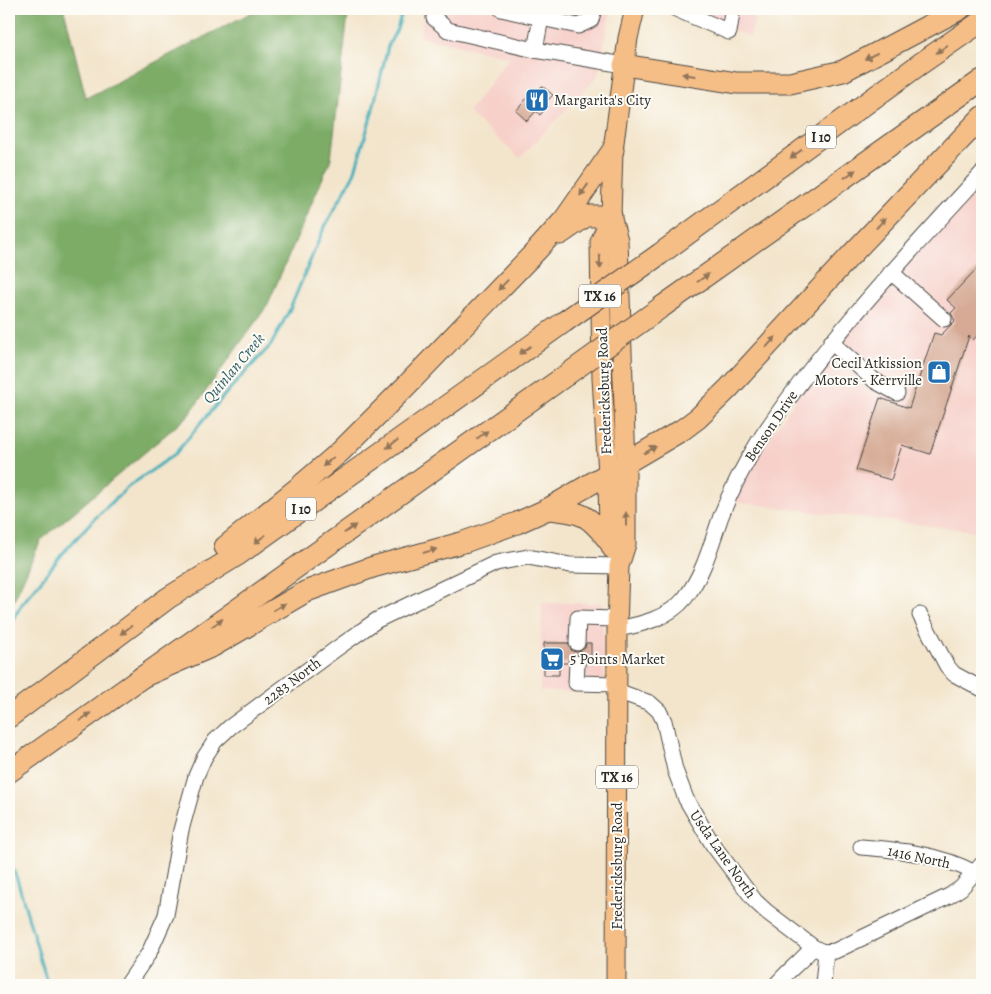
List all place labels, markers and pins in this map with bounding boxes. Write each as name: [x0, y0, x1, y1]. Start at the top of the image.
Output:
restaurant icon: Margarita's City: [524, 87, 550, 113]
place label: Margarita's City: [554, 90, 651, 110]
place label: Cecil Atkission Motors - Kerrville: [815, 353, 922, 390]
shop icon: Cecil Atkission Motors - Kerrville: [926, 359, 952, 385]
supermarket icon: 5 Points Market: [539, 646, 565, 672]
place label: 5 Points Market: [570, 649, 665, 669]

